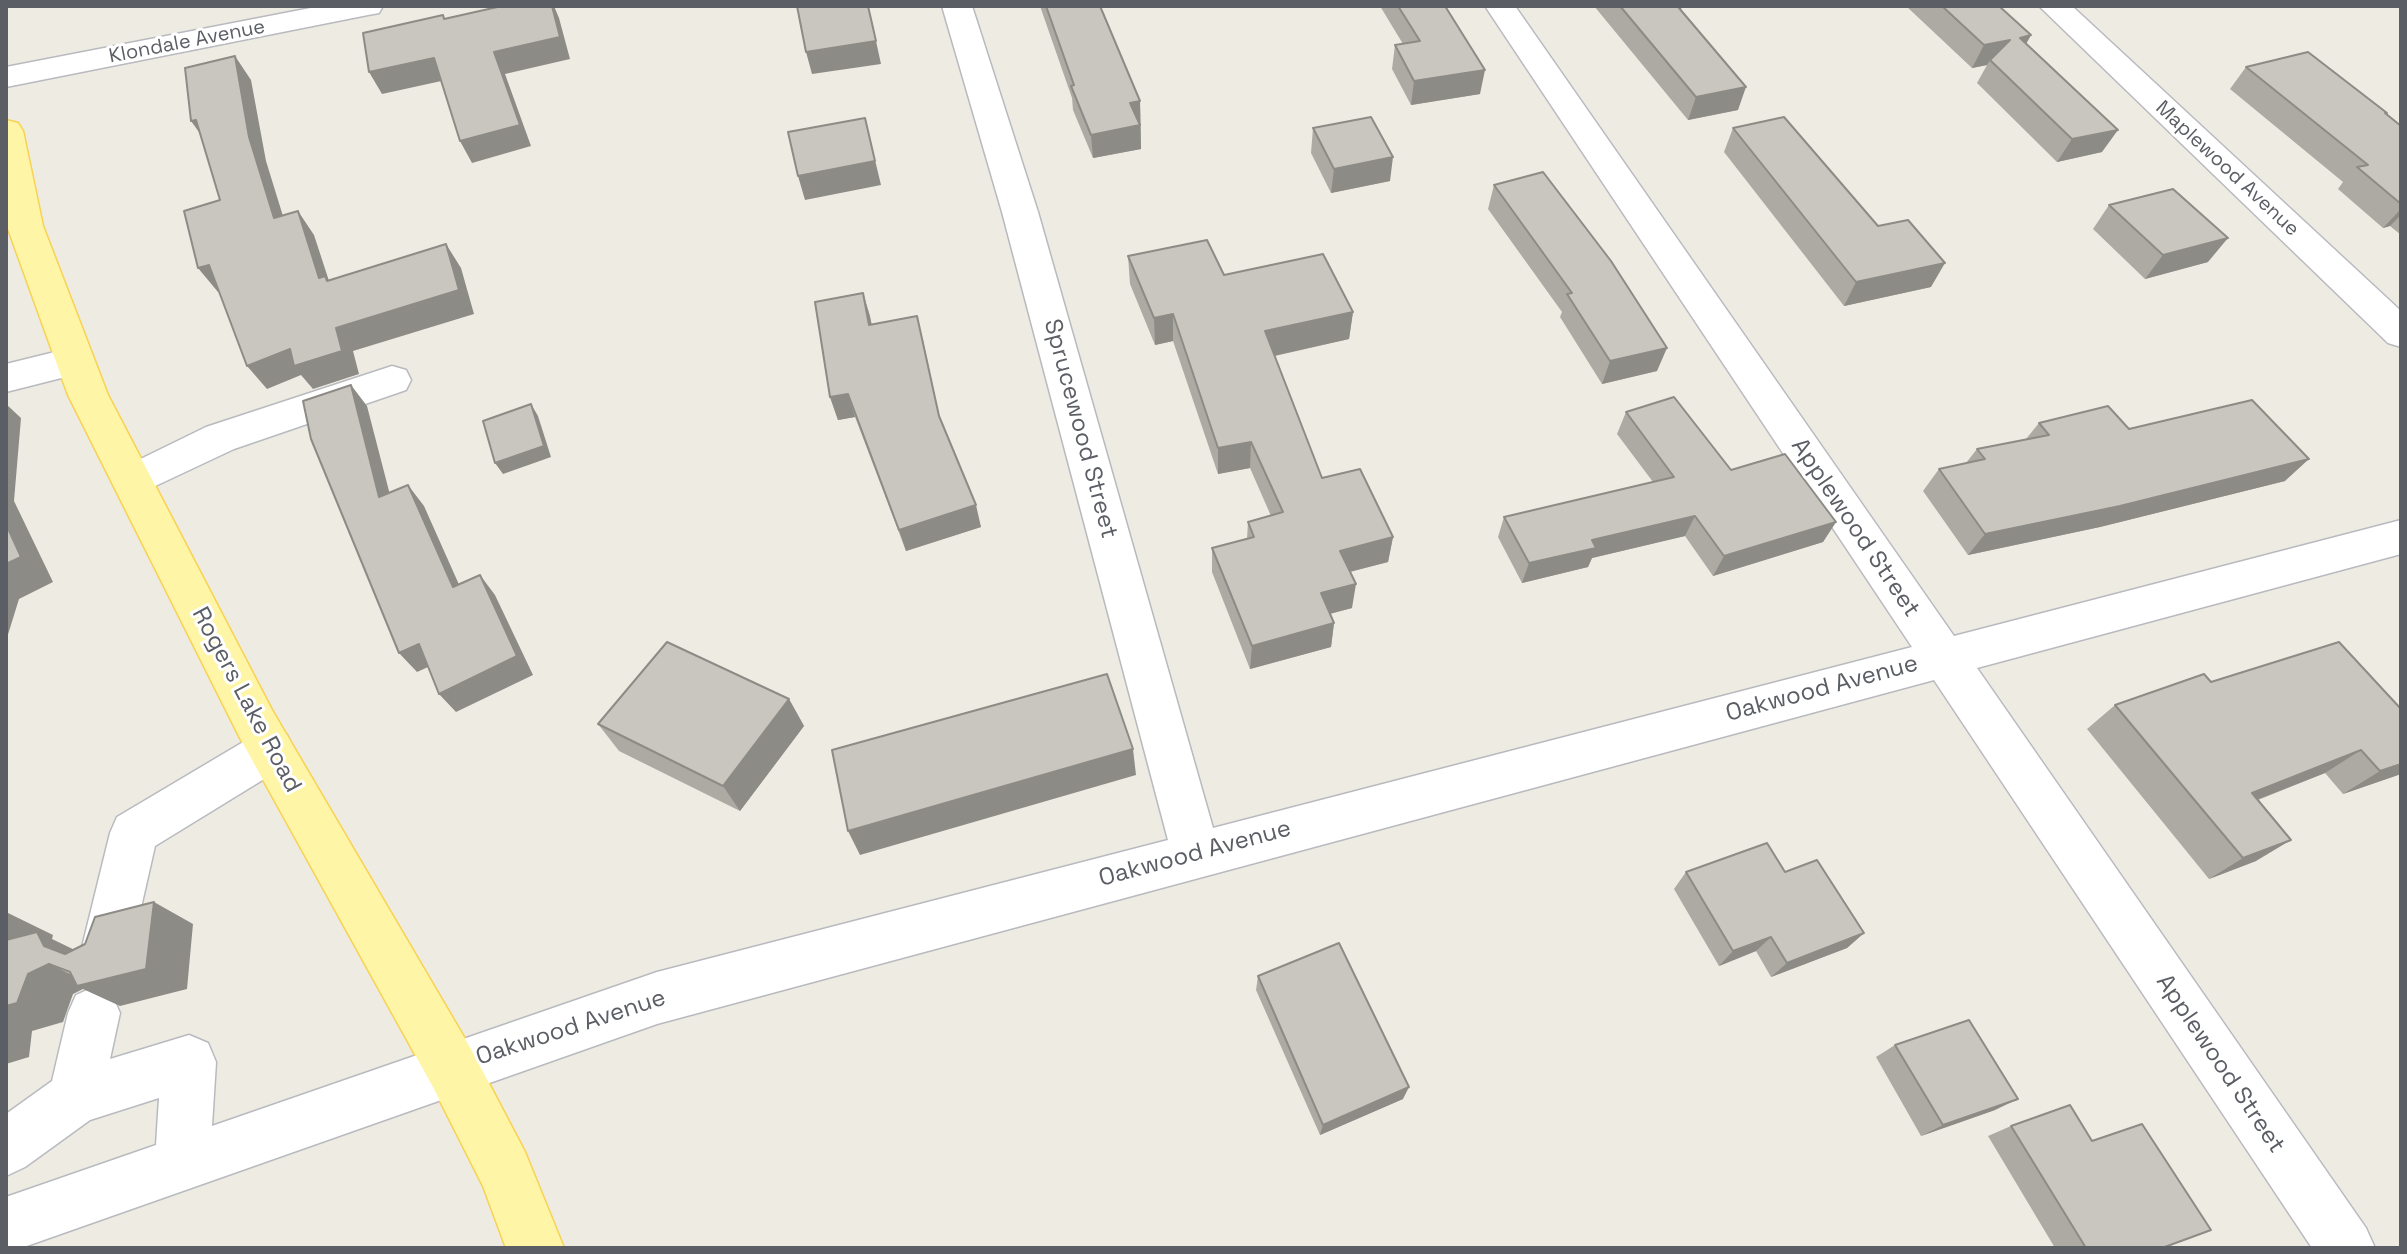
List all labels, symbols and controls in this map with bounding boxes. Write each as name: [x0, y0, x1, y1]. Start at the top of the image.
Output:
street label: Klondale Avenue: [107, 15, 267, 69]
street label: Maplewood Avenue: [2150, 96, 2304, 242]
street label: Sprucewood Street: [1037, 316, 1123, 542]
street label: Applewood Street: [1784, 433, 1926, 623]
street label: Rogers Lake Road: [185, 602, 307, 798]
street label: Oakwood Avenue: [1723, 649, 1921, 729]
street label: Oakwood Avenue: [1096, 814, 1294, 894]
street label: Applewood Street: [2149, 969, 2291, 1159]
street label: Oakwood Avenue: [472, 984, 670, 1072]

